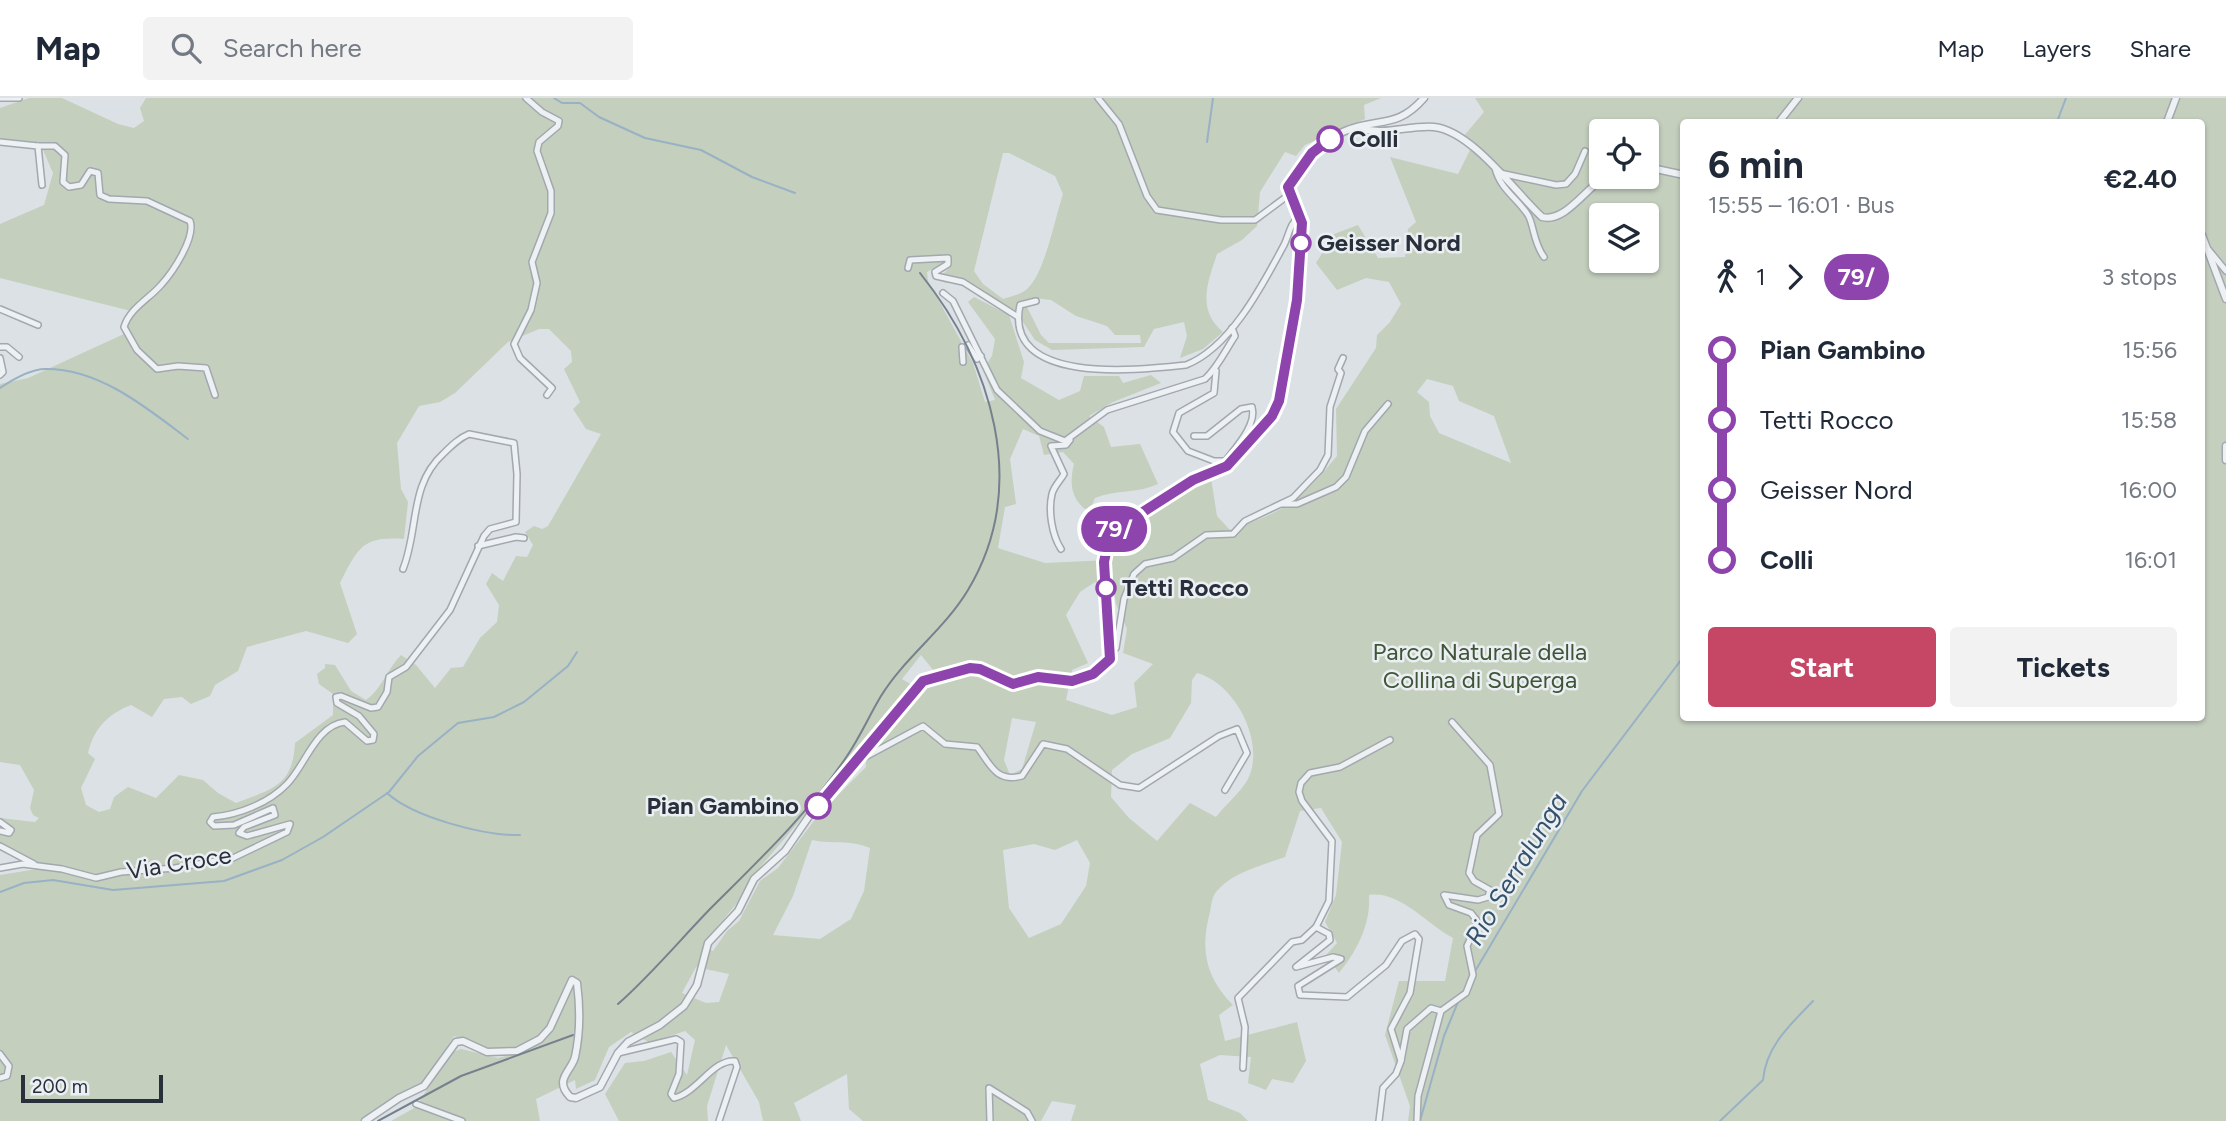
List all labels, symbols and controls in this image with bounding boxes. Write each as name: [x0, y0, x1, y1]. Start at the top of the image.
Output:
search box: [143, 17, 633, 80]
text: Map: [35, 29, 101, 68]
icon: search: [167, 29, 205, 67]
text: Search here: [223, 32, 362, 64]
text: Map: [1937, 34, 1984, 63]
text: Layers: [2022, 34, 2091, 63]
text: Share: [2129, 34, 2191, 63]
map controls: [1589, 119, 1659, 273]
button: locate: [1589, 119, 1659, 189]
place label: Colli: [1349, 124, 1398, 153]
marker: Colli: [1317, 126, 1343, 152]
text: 6 min: [1708, 142, 1804, 188]
text: €2.40: [2104, 163, 2177, 195]
text: 15:55 – 16:01 · Bus: [1708, 191, 1894, 219]
button: layers: [1589, 203, 1659, 273]
place label: Geisser Nord: [1317, 228, 1461, 257]
marker: Geisser Nord: [1291, 233, 1311, 253]
icon: walk: [1708, 258, 1746, 296]
icon: forward: [1776, 258, 1814, 296]
text: 79/: [1838, 262, 1875, 291]
text: 1: [1756, 263, 1766, 291]
text: 3 stops: [2102, 263, 2177, 291]
text: Pian Gambino: [1760, 334, 1925, 366]
text: 15:56: [2122, 336, 2177, 364]
text: Tetti Rocco: [1760, 404, 1894, 436]
text: 15:58: [2121, 406, 2177, 434]
text: Geisser Nord: [1760, 474, 1913, 506]
text: 16:00: [2119, 476, 2177, 504]
line badge: 79/: [1074, 506, 1154, 552]
text: 79/: [1095, 514, 1133, 543]
text: Colli: [1760, 544, 1814, 576]
text: 16:01: [2124, 546, 2177, 574]
place label: Tetti Rocco: [1122, 573, 1249, 602]
marker: Tetti Rocco: [1096, 578, 1116, 598]
button: Start: [1708, 627, 1936, 707]
button: Tickets: [1950, 627, 2177, 707]
park label: Parco Naturale della Collina di Superga: [1373, 637, 1587, 694]
water label: Rio Serralunga: [1458, 787, 1574, 951]
place label: Pian Gambino: [646, 791, 799, 820]
marker: Pian Gambino: [805, 793, 831, 819]
street label: Via Croce: [124, 840, 233, 885]
scale bar: [21, 1072, 163, 1104]
text: 200 m: [32, 1075, 88, 1098]

